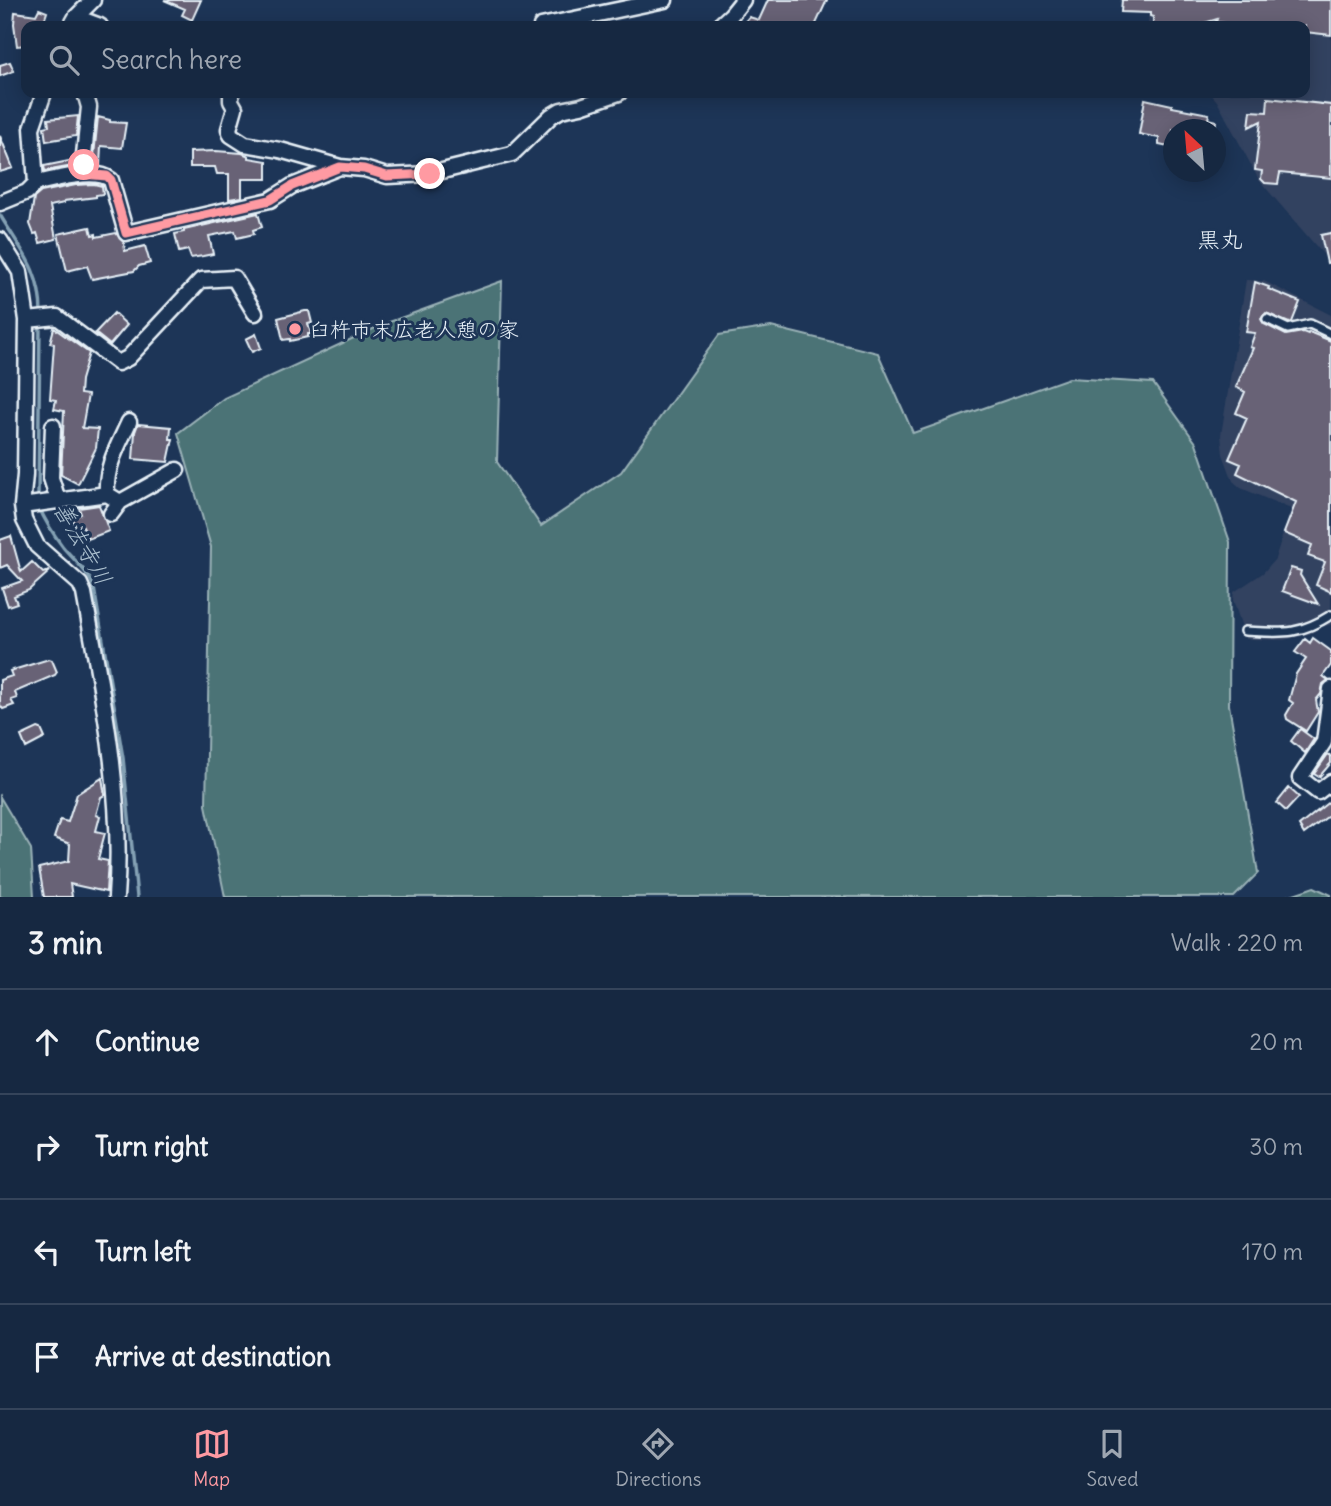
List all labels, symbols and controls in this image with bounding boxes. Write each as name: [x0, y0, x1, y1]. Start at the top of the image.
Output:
search box: [21, 21, 1310, 98]
icon: search: [45, 41, 83, 79]
text: Search here: [101, 43, 242, 76]
north arrow: [1163, 119, 1226, 182]
route start: [68, 149, 99, 180]
route end: [414, 158, 445, 189]
district label: 黒丸: [1197, 225, 1243, 254]
place label: 臼杵市末広老人憩の家: [309, 316, 519, 343]
marker: 臼杵市末広老人憩の家: [287, 321, 303, 337]
water label: 善法寺川: [47, 496, 119, 590]
text: 3 min: [28, 924, 103, 962]
text: Walk · 220 m: [1171, 928, 1303, 957]
icon: ahead: [28, 1023, 66, 1061]
text: Continue: [95, 1025, 200, 1058]
text: 20 m: [1250, 1027, 1303, 1056]
icon: right: [28, 1128, 66, 1166]
text: Turn right: [95, 1130, 208, 1163]
text: 30 m: [1249, 1132, 1303, 1161]
icon: left: [28, 1233, 66, 1271]
text: Turn left: [95, 1235, 191, 1268]
text: 170 m: [1242, 1237, 1303, 1266]
icon: arrive: [28, 1338, 66, 1376]
text: Arrive at destination: [95, 1340, 331, 1373]
tab: Map: [193, 1425, 231, 1491]
tab: Directions: [616, 1425, 701, 1491]
tab: Saved: [1086, 1425, 1138, 1491]

